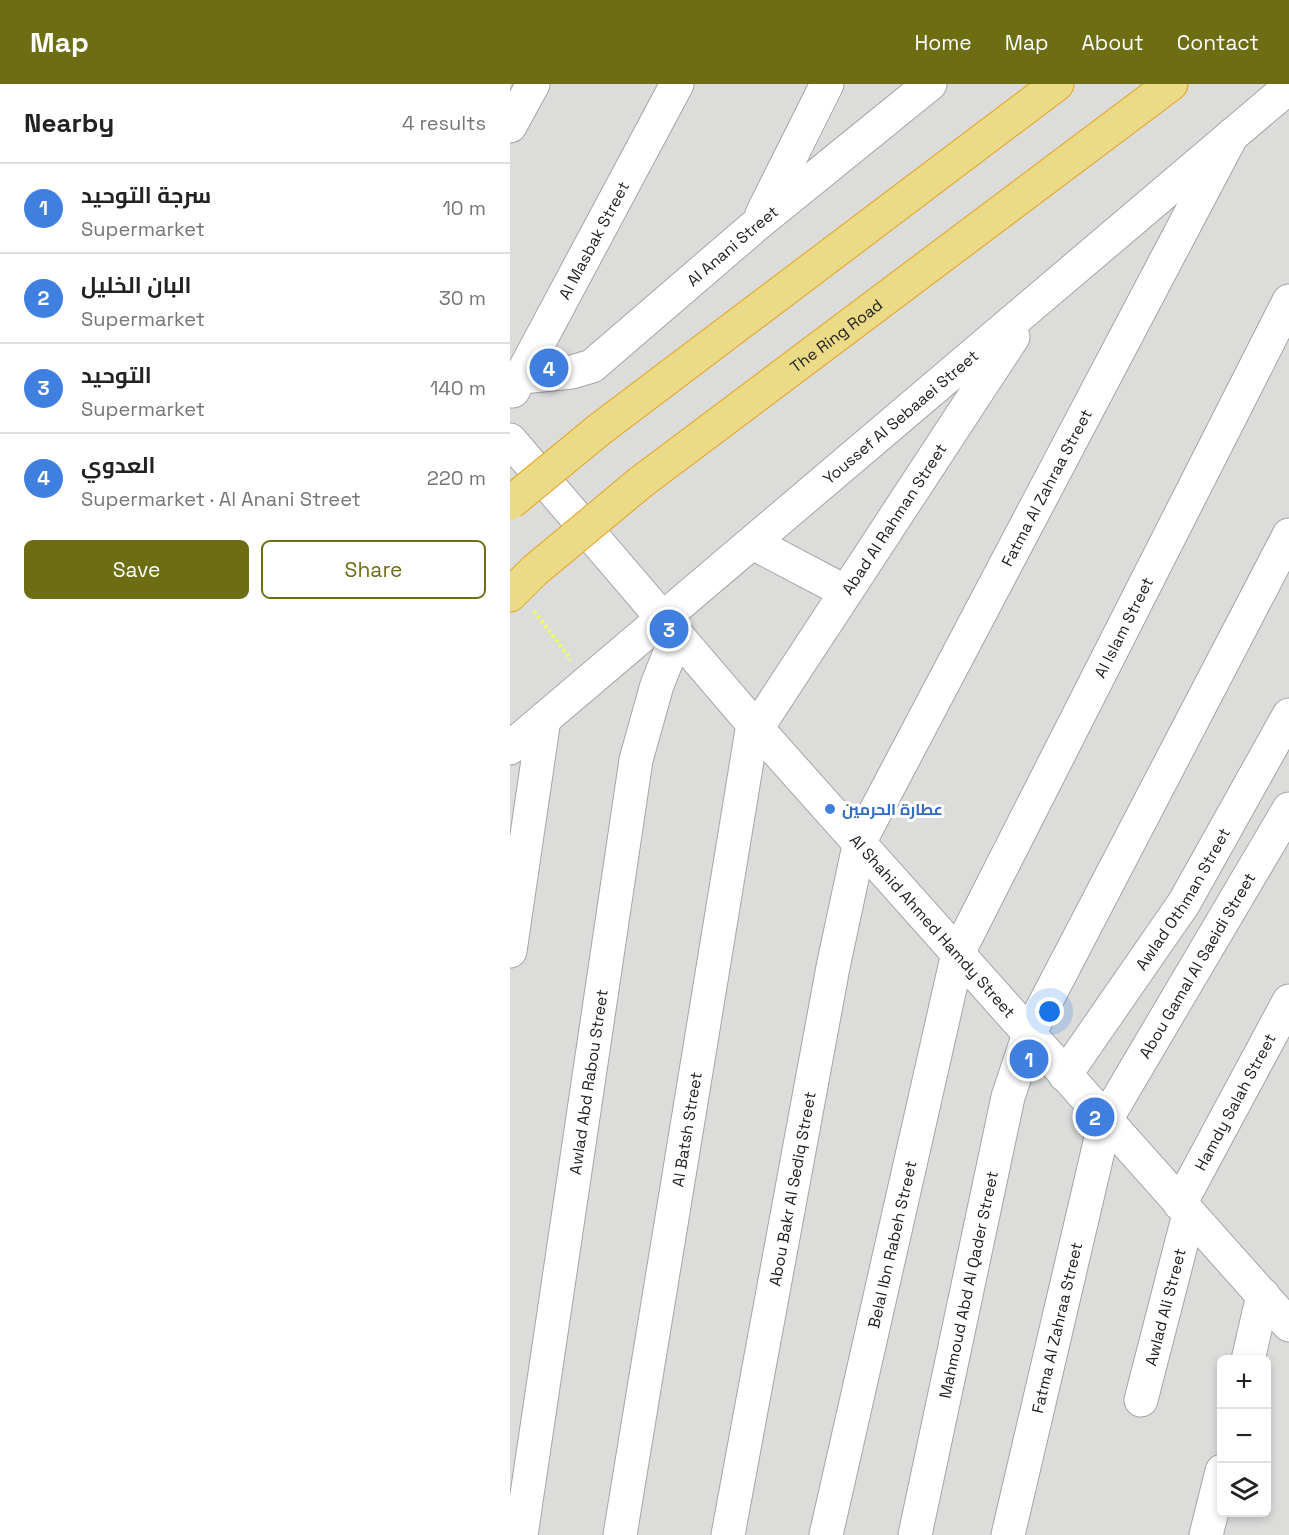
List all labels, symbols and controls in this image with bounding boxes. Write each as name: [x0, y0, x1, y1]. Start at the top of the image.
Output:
text: Map: [30, 24, 89, 60]
text: Home: [914, 29, 972, 56]
text: Map: [1005, 29, 1049, 56]
text: About: [1082, 29, 1144, 56]
text: Contact: [1177, 29, 1259, 56]
text: Nearby: [24, 106, 114, 140]
text: 4 results: [402, 110, 486, 136]
street label: Al Masbak Street: [554, 178, 634, 303]
text: سرجة التوحيد: [81, 181, 211, 209]
text: 1: [39, 195, 48, 221]
text: 10 m: [442, 195, 486, 221]
street label: Al Anani Street: [683, 201, 783, 291]
text: Supermarket: [81, 216, 205, 242]
text: البان الخليل: [81, 271, 191, 299]
text: 2: [38, 285, 49, 311]
text: 30 m: [439, 285, 486, 311]
street label: The Ring Road: [786, 294, 887, 377]
text: Supermarket: [81, 306, 205, 332]
street label: Youssef Al Sebaaei Street: [819, 345, 983, 489]
pin: 4: [530, 346, 568, 390]
text: التوحيد: [81, 361, 152, 389]
text: 3: [37, 375, 50, 401]
text: 140 m: [430, 375, 486, 401]
text: Supermarket: [81, 396, 205, 422]
street label: Fatma Al Zahraa Street: [997, 405, 1097, 570]
street label: Abad Al Rahman Street: [837, 439, 952, 599]
text: العدوي: [81, 451, 155, 479]
text: 4: [37, 465, 50, 491]
text: 220 m: [427, 465, 486, 491]
text: Supermarket · Al Anani Street: [81, 486, 361, 512]
button: Save: [24, 540, 249, 599]
button: Share: [261, 540, 486, 599]
street label: Al Islam Street: [1089, 574, 1158, 682]
pin: 3: [650, 606, 688, 652]
place label: عطارة الحرمين: [842, 799, 943, 820]
marker: عطارة الحرمين: [823, 802, 837, 816]
street label: Awlad Othman Street: [1131, 824, 1235, 974]
street label: Al Shahid Ahmed Hamdy Street: [845, 830, 1020, 1022]
street label: Abou Gamal Al Saeidi Street: [1134, 869, 1260, 1062]
street label: Awlad Abd Rabou Street: [565, 988, 613, 1176]
your location: [1035, 997, 1064, 1026]
street label: Hamdy Salah Street: [1190, 1030, 1281, 1174]
pin: 1: [1010, 1036, 1048, 1082]
street label: Al Batsh Street: [667, 1071, 707, 1188]
street label: Abou Bakr Al Sediq Street: [764, 1090, 821, 1288]
pin: 2: [1076, 1094, 1114, 1140]
street label: Belal Ibn Rabeh Street: [863, 1159, 922, 1330]
street label: Mahmoud Abd Al Qader Street: [934, 1169, 1003, 1400]
street label: Fatma Al Zahraa Street: [1027, 1240, 1087, 1415]
street label: Awlad Ali Street: [1140, 1246, 1191, 1368]
map controls: [1217, 1355, 1271, 1517]
button: +: [1217, 1355, 1271, 1409]
button: −: [1217, 1409, 1271, 1463]
button: layers: [1217, 1463, 1271, 1517]

